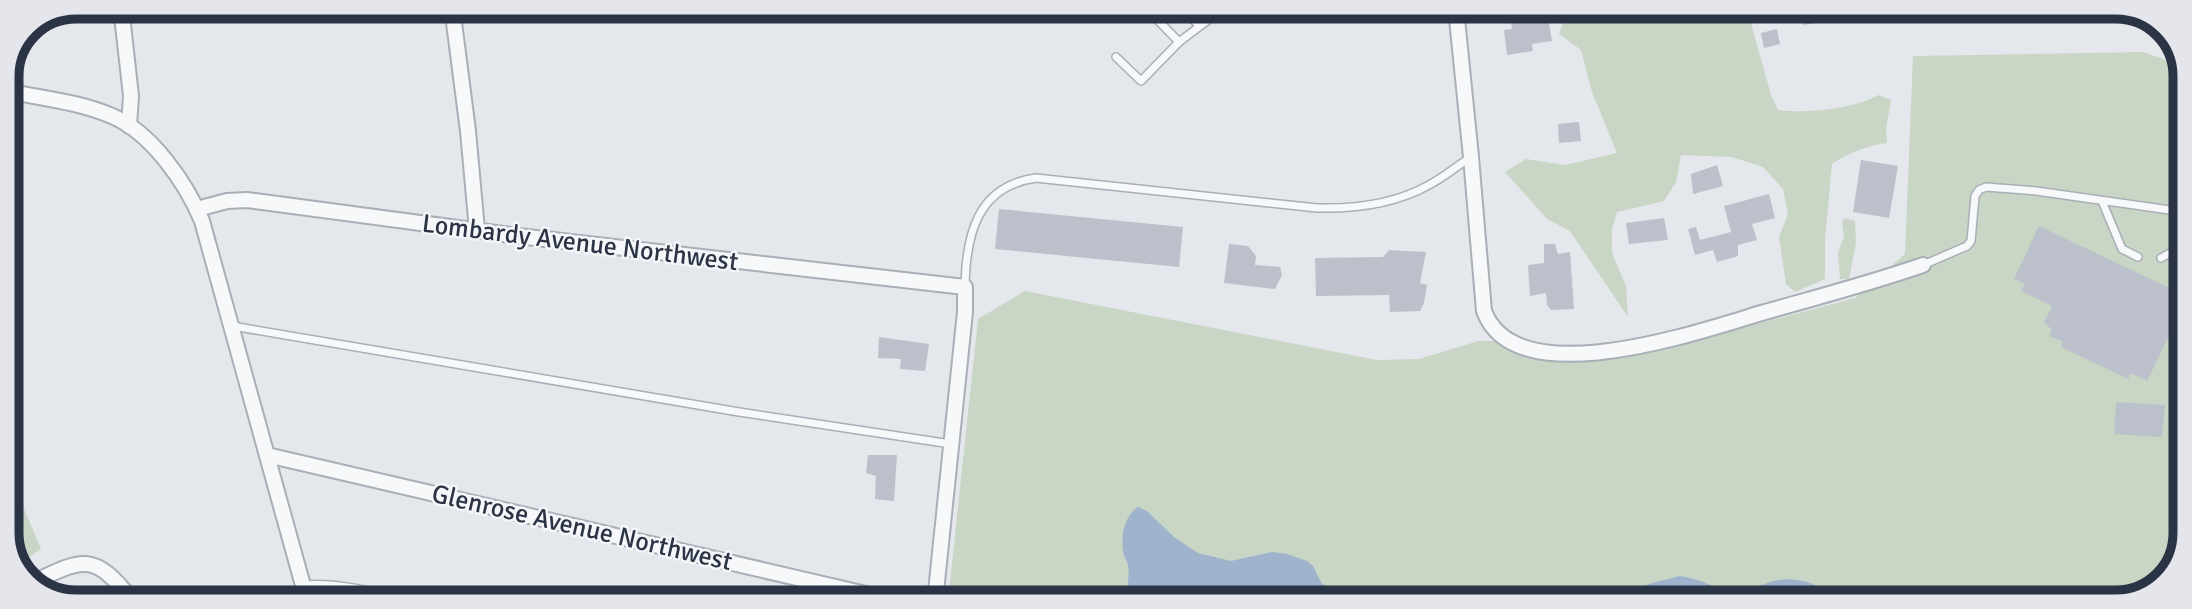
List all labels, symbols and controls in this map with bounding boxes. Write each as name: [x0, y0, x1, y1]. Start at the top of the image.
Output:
street label: Lombardy Avenue Northwest: [420, 208, 740, 278]
street label: Glenrose Avenue Northwest: [429, 478, 735, 578]

